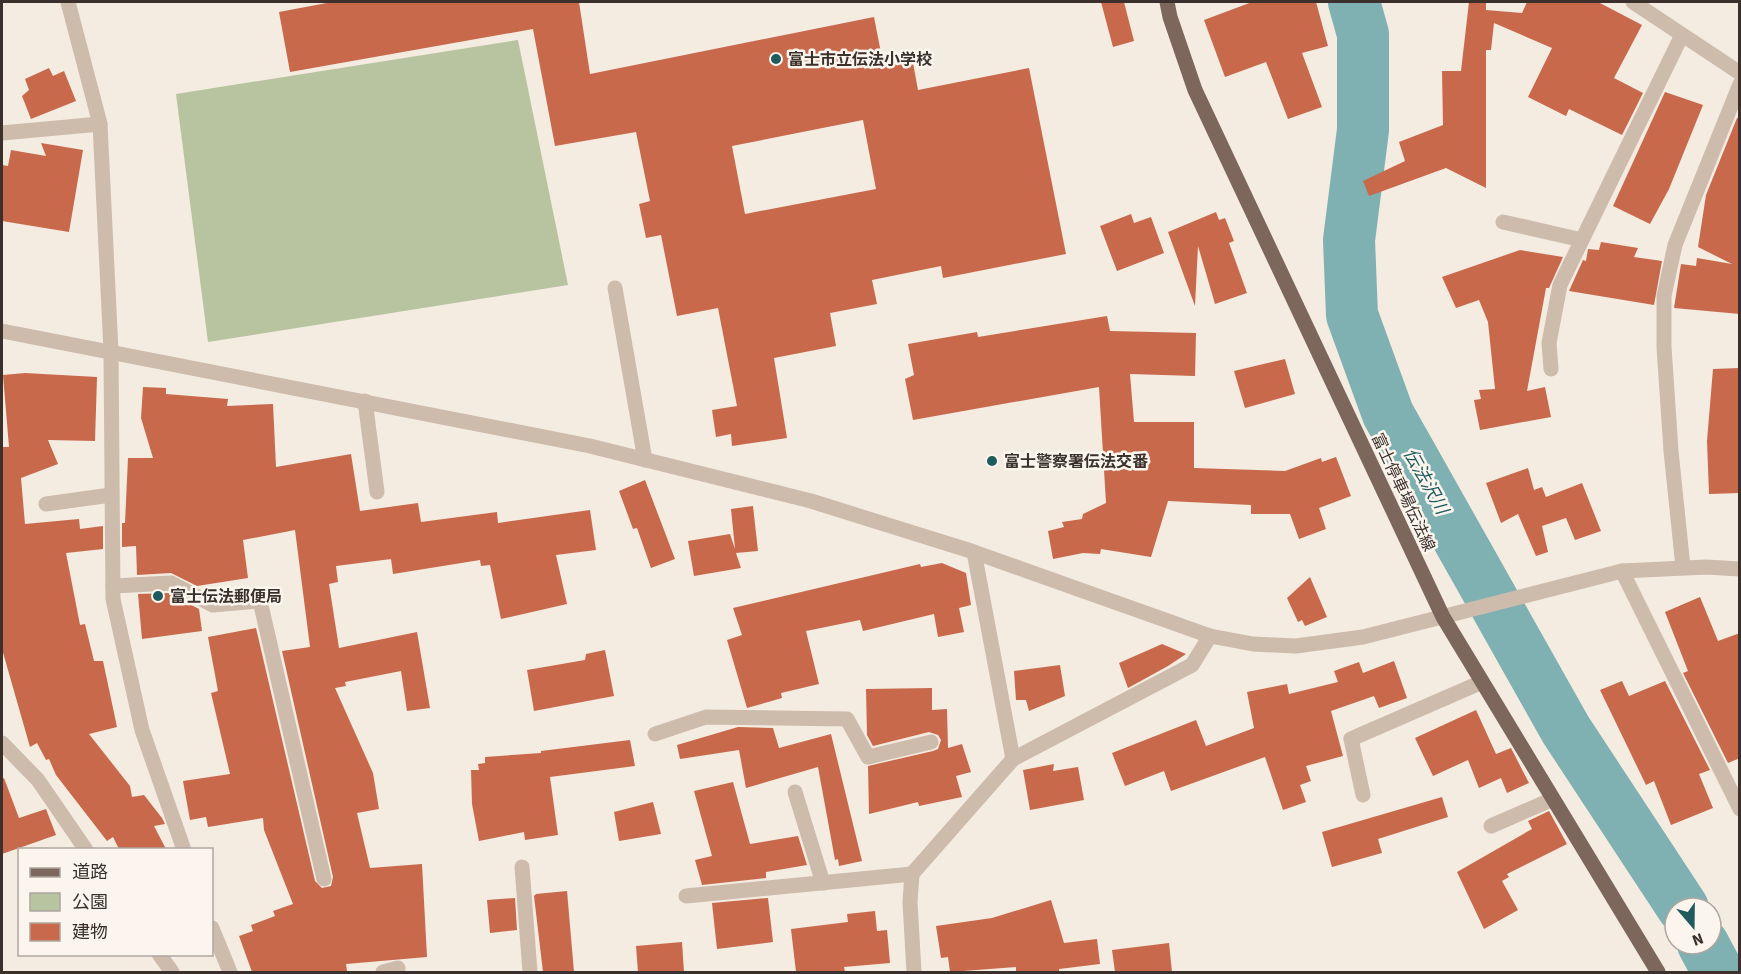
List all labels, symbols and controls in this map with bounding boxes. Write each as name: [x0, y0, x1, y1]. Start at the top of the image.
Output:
place label: 富士市立伝法小学校: [788, 49, 932, 71]
marker: 富士市立伝法小学校: [769, 52, 783, 66]
street label: 富士停車場伝法線: [1366, 430, 1440, 555]
water label: 伝法沢川: [1397, 444, 1455, 521]
place label: 富士警察署伝法交番: [1004, 451, 1148, 473]
marker: 富士警察署伝法交番: [985, 454, 999, 468]
place label: 富士伝法郵便局: [170, 586, 282, 608]
marker: 富士伝法郵便局: [151, 589, 165, 603]
legend: [18, 848, 213, 956]
text: 道路: [72, 860, 108, 885]
text: 公園: [72, 890, 108, 915]
north arrow: [1663, 896, 1723, 956]
text: 建物: [72, 920, 108, 945]
text: N: [1689, 927, 1707, 951]

